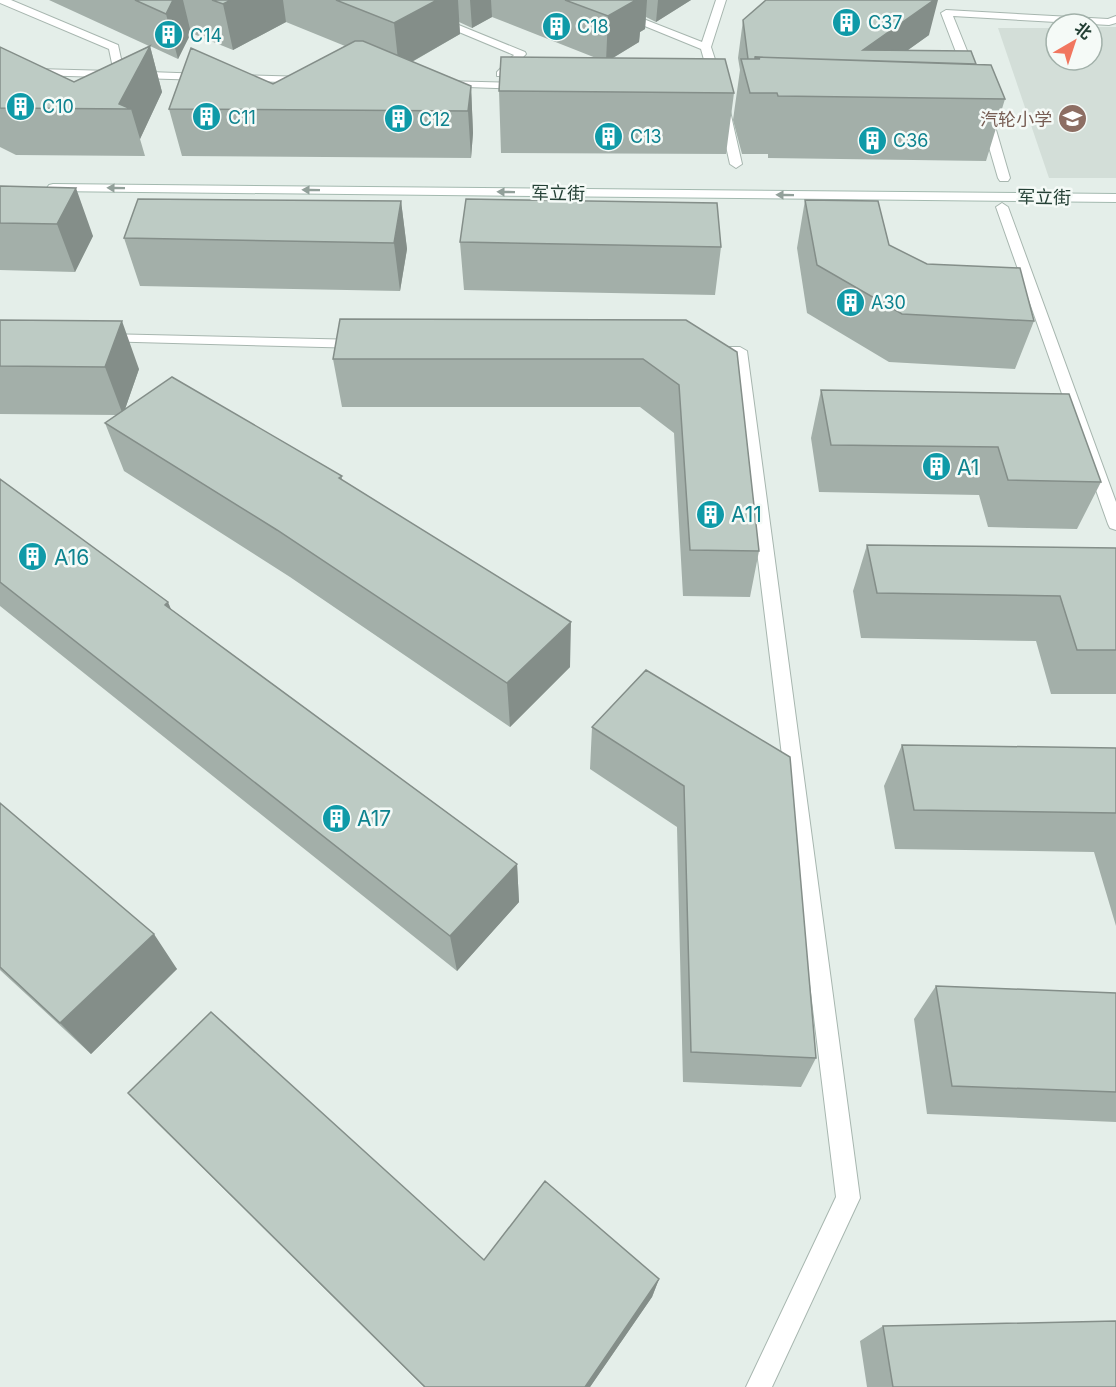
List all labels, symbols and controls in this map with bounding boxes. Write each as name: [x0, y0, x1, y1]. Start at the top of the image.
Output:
building icon: C37: [831, 6, 863, 38]
building icon: C18: [540, 10, 572, 42]
place label: C37: [868, 12, 902, 33]
north arrow: [1044, 12, 1104, 72]
place label: C18: [577, 16, 609, 37]
text: 北: [1071, 18, 1096, 43]
building icon: C14: [153, 19, 185, 51]
place label: C14: [190, 25, 222, 46]
building icon: C10: [5, 90, 37, 122]
place label: C10: [42, 96, 74, 117]
building icon: C11: [191, 101, 223, 133]
building icon: C12: [382, 103, 414, 135]
school or university icon: 汽轮小学: [1057, 103, 1089, 135]
place label: C11: [228, 107, 256, 128]
place label: C12: [419, 109, 450, 130]
place label: 汽轮小学: [980, 109, 1052, 130]
building icon: C13: [593, 120, 625, 152]
building icon: C36: [856, 124, 888, 156]
place label: C13: [630, 126, 662, 147]
place label: C36: [893, 130, 928, 151]
street label: 军立街: [531, 182, 585, 204]
one-way arrow: [106, 183, 125, 193]
one-way arrow: [301, 185, 320, 195]
street label: 军立街: [1017, 186, 1071, 208]
one-way arrow: [496, 187, 515, 197]
one-way arrow: [775, 190, 794, 200]
building icon: A30: [834, 286, 866, 318]
place label: A30: [871, 292, 906, 313]
building icon: A1: [920, 451, 952, 483]
place label: A1: [957, 455, 979, 480]
building icon: A11: [694, 498, 726, 530]
place label: A11: [731, 502, 762, 527]
building icon: A16: [17, 541, 49, 573]
place label: A16: [54, 545, 89, 570]
building icon: A17: [320, 802, 352, 834]
place label: A17: [357, 806, 391, 831]

